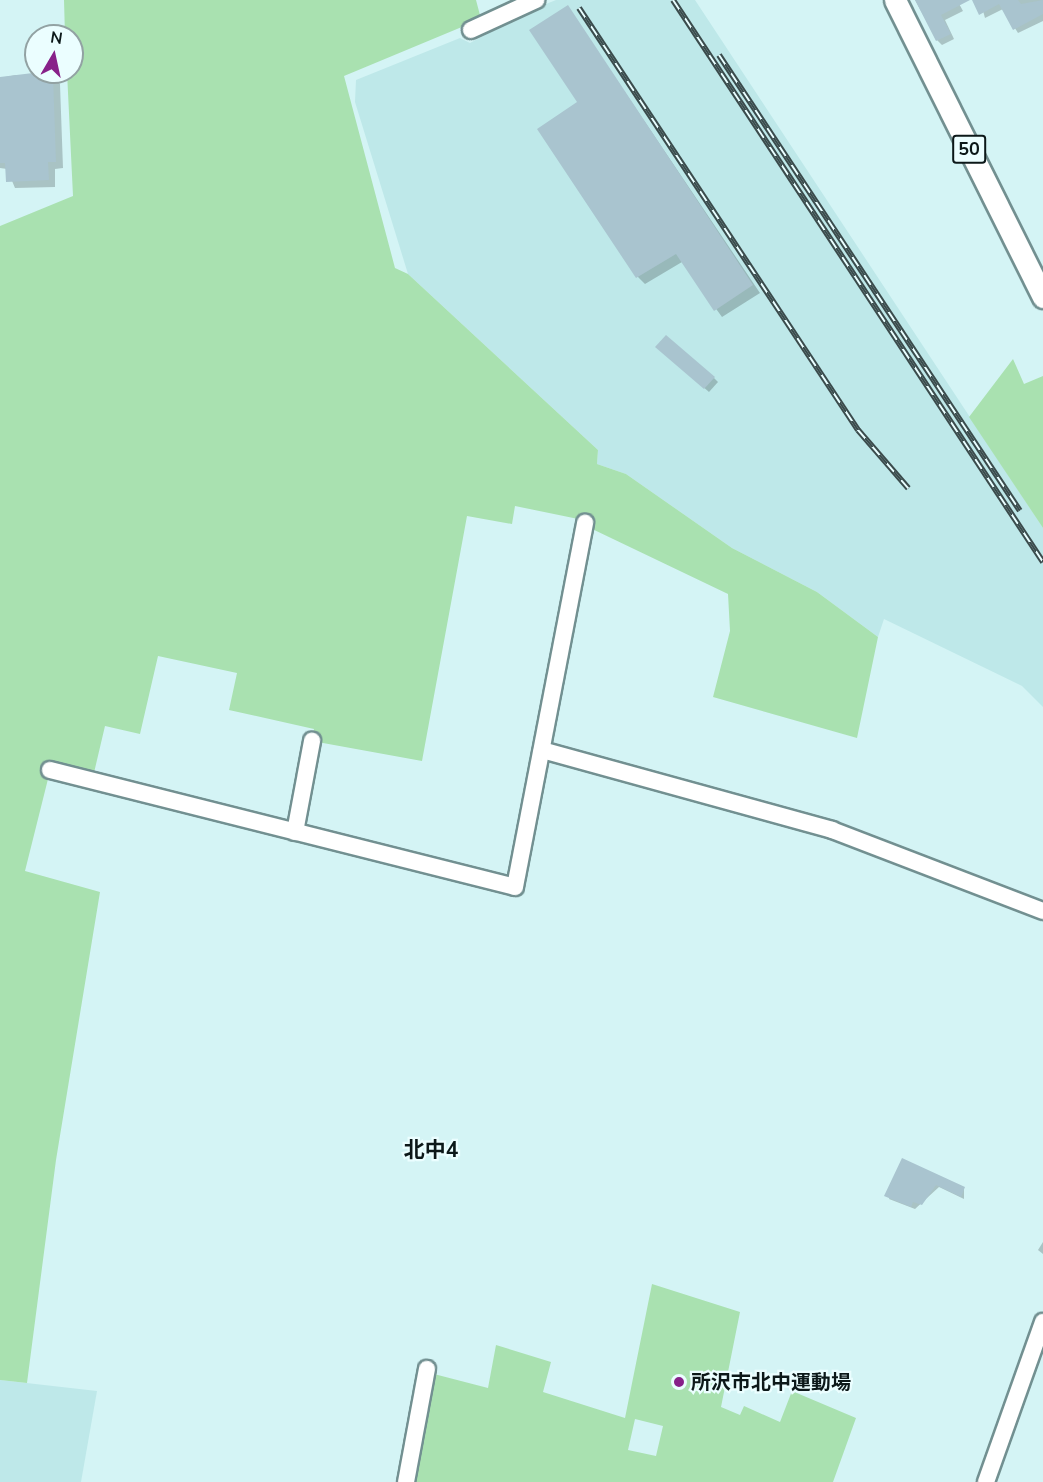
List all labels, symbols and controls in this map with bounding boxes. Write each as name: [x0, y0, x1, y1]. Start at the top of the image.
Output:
north arrow: [24, 24, 84, 84]
text: N: [49, 26, 64, 50]
road number: 50: [951, 134, 987, 164]
district label: 北中4: [404, 1137, 458, 1163]
place label: 所沢市北中運動場: [691, 1370, 851, 1394]
marker: 所沢市北中運動場: [672, 1375, 686, 1389]

